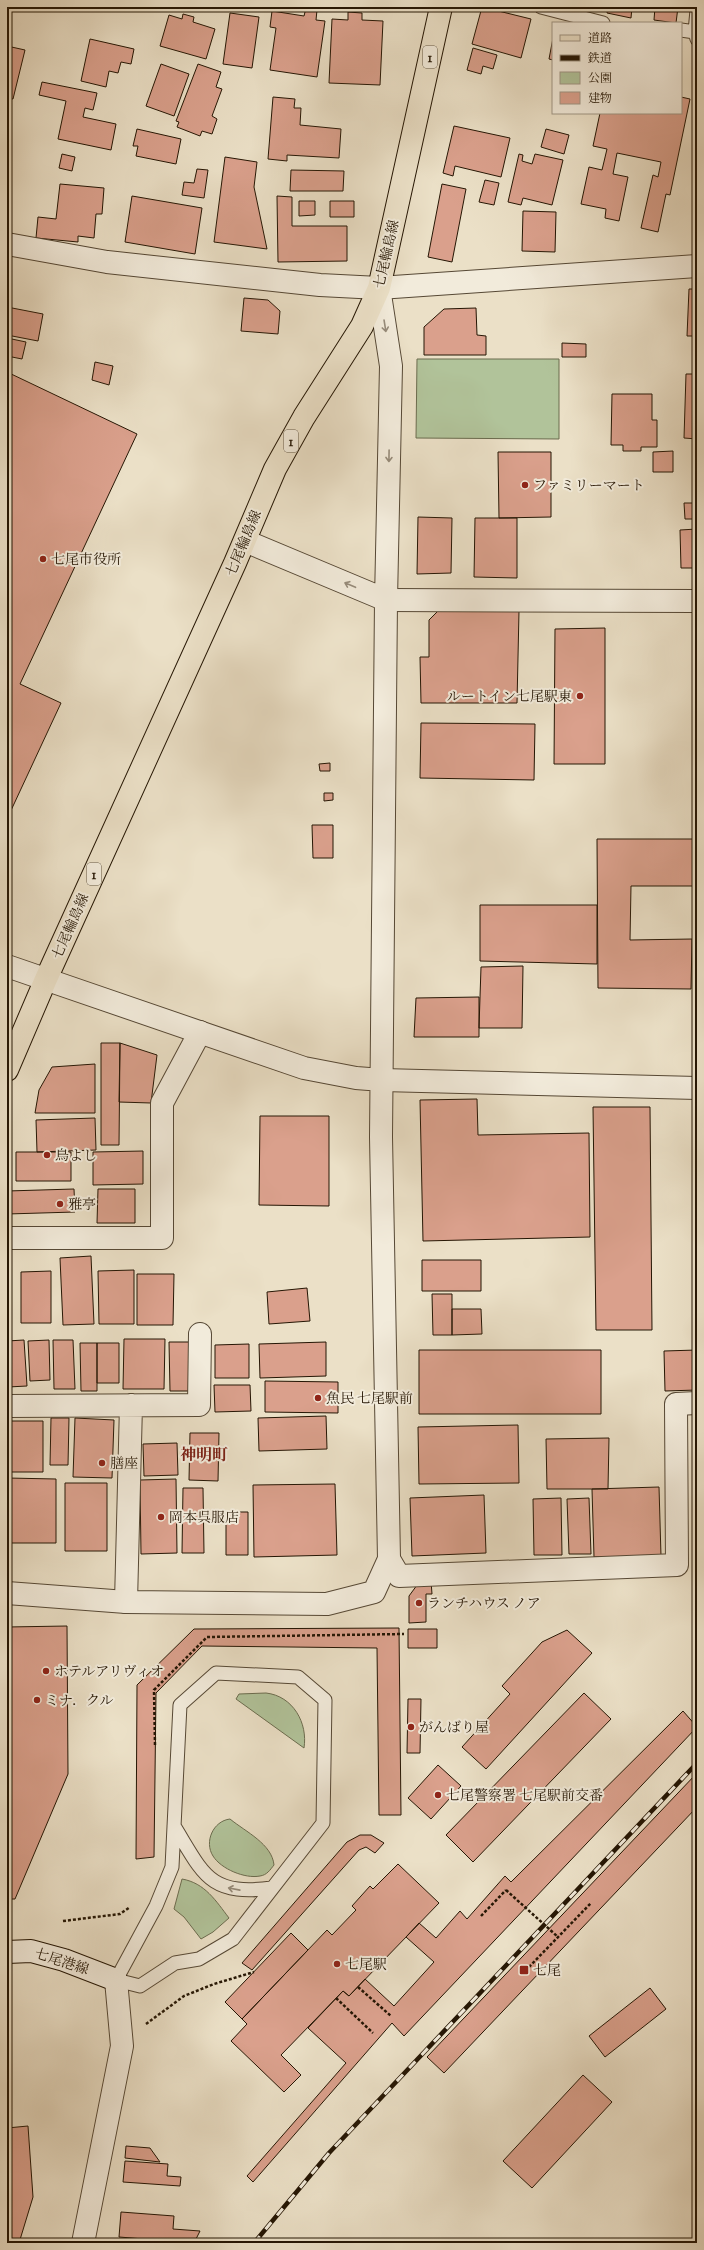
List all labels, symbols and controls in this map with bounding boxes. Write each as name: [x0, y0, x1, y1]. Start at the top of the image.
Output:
legend: [552, 22, 682, 114]
text: 道路: [588, 30, 612, 48]
road number: 1: [423, 46, 437, 68]
text: 鉄道: [587, 50, 612, 68]
text: 公園: [588, 70, 612, 88]
text: 建物: [588, 90, 612, 108]
street label: 七尾輪島線: [370, 218, 406, 291]
one-way arrow: [381, 319, 389, 332]
road number: 1: [284, 430, 298, 452]
one-way arrow: [385, 449, 393, 462]
place label: ファミリーマート: [533, 477, 645, 497]
marker: ファミリーマート: [520, 480, 530, 490]
street label: 七尾輪島線: [222, 508, 268, 580]
place label: 七尾市役所: [51, 551, 121, 571]
marker: 七尾市役所: [38, 554, 48, 564]
one-way arrow: [344, 581, 356, 588]
place label: ルートイン七尾駅東: [447, 688, 572, 708]
marker: ルートイン七尾駅東: [575, 691, 585, 701]
road number: 1: [87, 863, 101, 885]
street label: 七尾輪島線: [48, 891, 95, 963]
place label: 鳥よし: [55, 1147, 97, 1167]
marker: 鳥よし: [42, 1150, 52, 1160]
place label: 雅亭: [68, 1196, 96, 1216]
marker: 雅亭: [55, 1199, 65, 1209]
place label: 魚民 七尾駅前: [326, 1390, 413, 1410]
marker: 魚民 七尾駅前: [313, 1393, 323, 1403]
district label: 神明町: [180, 1445, 228, 1468]
place label: 膳座: [110, 1455, 138, 1475]
marker: 膳座: [97, 1458, 107, 1468]
place label: 岡本呉服店: [169, 1509, 239, 1529]
marker: 岡本呉服店: [156, 1512, 166, 1522]
place label: ランチハウス ノア: [427, 1595, 541, 1615]
marker: ランチハウス ノア: [414, 1598, 424, 1608]
place label: ホテルアリヴィオ: [54, 1663, 164, 1683]
marker: ホテルアリヴィオ: [41, 1666, 51, 1676]
place label: ミナ．クル: [45, 1692, 114, 1712]
marker: ミナ．クル: [32, 1695, 42, 1705]
place label: がんばり屋: [419, 1719, 489, 1739]
marker: がんばり屋: [406, 1722, 416, 1732]
place label: 七尾警察署 七尾駅前交番: [446, 1787, 603, 1807]
marker: 七尾警察署 七尾駅前交番: [433, 1790, 443, 1800]
one-way arrow: [228, 1885, 241, 1893]
street label: 七尾港線: [32, 1945, 91, 1981]
place label: 七尾駅: [345, 1956, 387, 1976]
marker: 七尾駅: [332, 1959, 342, 1969]
place label: 七尾: [533, 1962, 561, 1982]
marker: 七尾: [518, 1964, 530, 1976]

